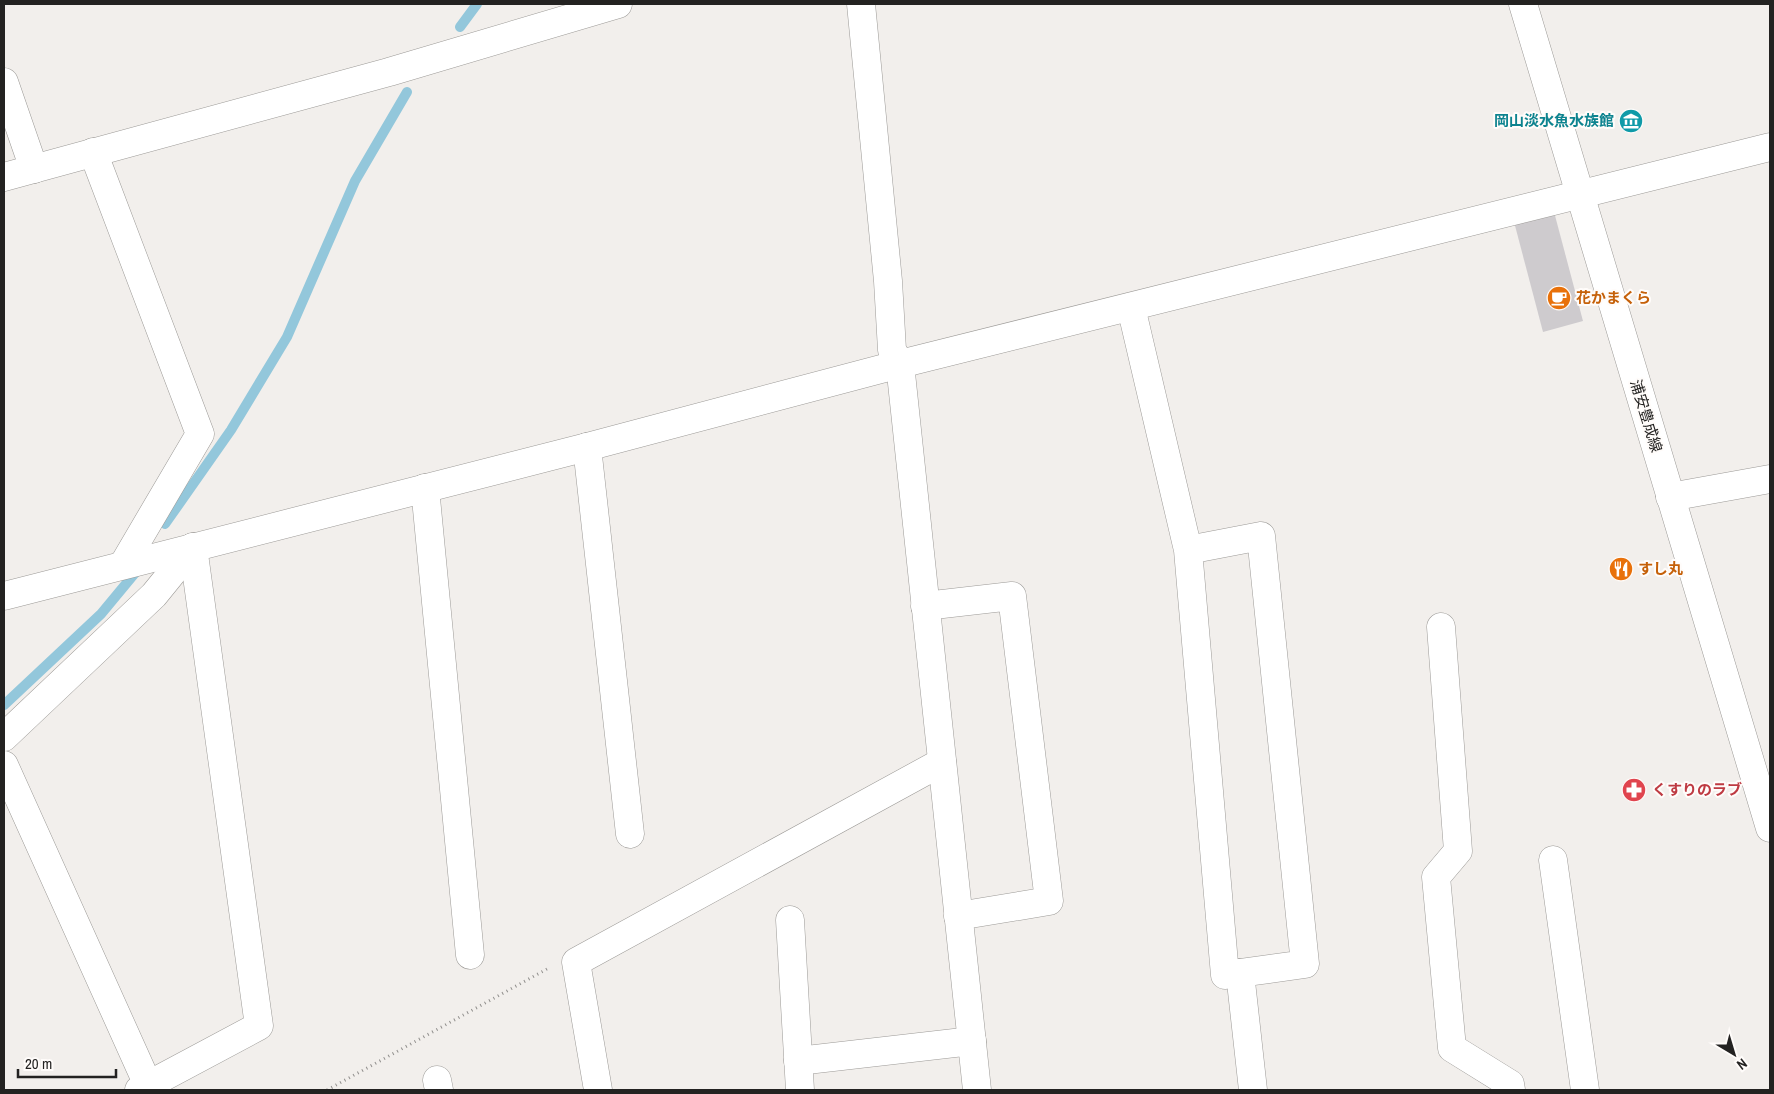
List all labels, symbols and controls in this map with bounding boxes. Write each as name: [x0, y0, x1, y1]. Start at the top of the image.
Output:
museum icon: 岡山淡水魚水族館: [1618, 108, 1644, 134]
place label: 岡山淡水魚水族館: [1494, 110, 1614, 131]
cafe icon: 花かまくら: [1546, 285, 1572, 311]
place label: 花かまくら: [1576, 287, 1651, 308]
street label: 浦安豊成線: [1625, 377, 1667, 455]
restaurant icon: すし丸: [1608, 556, 1634, 582]
place label: すし丸: [1638, 558, 1683, 579]
pharmacy icon: くすりのラブ: [1621, 777, 1647, 803]
place label: くすりのラブ: [1652, 779, 1742, 800]
north arrow: [1709, 1029, 1759, 1079]
scale bar: [18, 1046, 115, 1078]
text: 20 m: [25, 1053, 52, 1074]
text: N: [1733, 1055, 1751, 1074]

